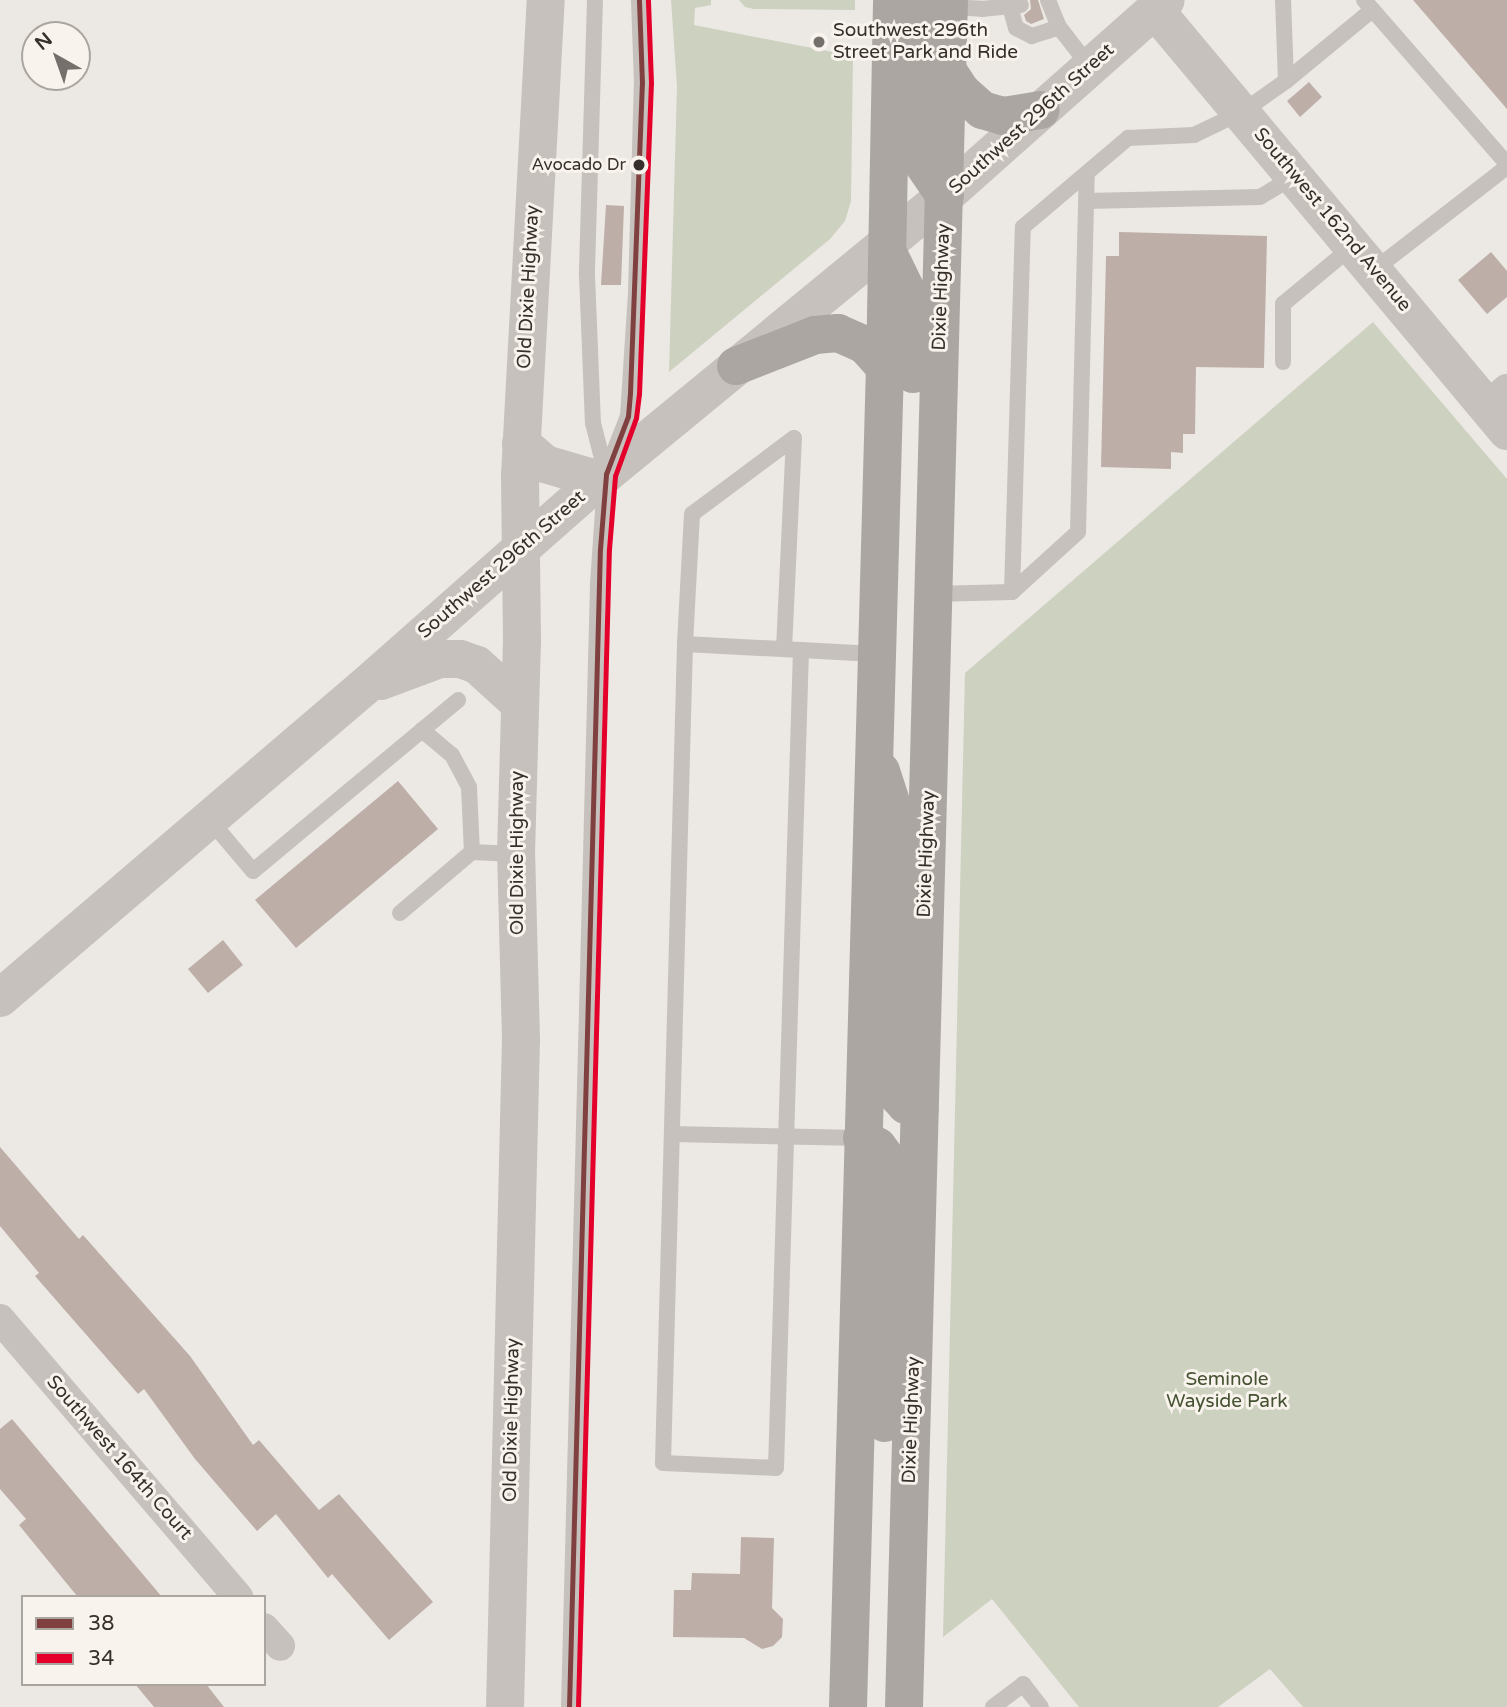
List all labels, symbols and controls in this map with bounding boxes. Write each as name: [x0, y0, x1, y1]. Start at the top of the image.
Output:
place label: Southwest 296th Street Park and Ride: [833, 20, 1018, 64]
north arrow: [21, 21, 91, 91]
text: N: [31, 28, 57, 55]
marker: Southwest 296th Street Park and Ride: [811, 34, 827, 50]
street label: Southwest 296th Street: [945, 39, 1119, 199]
street label: Southwest 162nd Avenue: [1248, 124, 1416, 316]
place label: Avocado Dr: [531, 155, 626, 175]
marker: Avocado Dr: [632, 158, 646, 172]
street label: Old Dixie Highway: [513, 204, 545, 370]
street label: Dixie Highway: [928, 223, 956, 351]
street label: Southwest 296th Street: [414, 486, 590, 644]
street label: Old Dixie Highway: [507, 771, 529, 935]
street label: Dixie Highway: [913, 790, 941, 918]
street label: Old Dixie Highway: [499, 1338, 525, 1502]
street label: Dixie Highway: [898, 1356, 926, 1484]
park label: Seminole Wayside Park: [1166, 1369, 1288, 1413]
street label: Southwest 164th Court: [41, 1371, 197, 1545]
legend: [21, 1595, 266, 1686]
text: 38: [88, 1611, 114, 1636]
text: 34: [88, 1646, 114, 1671]

